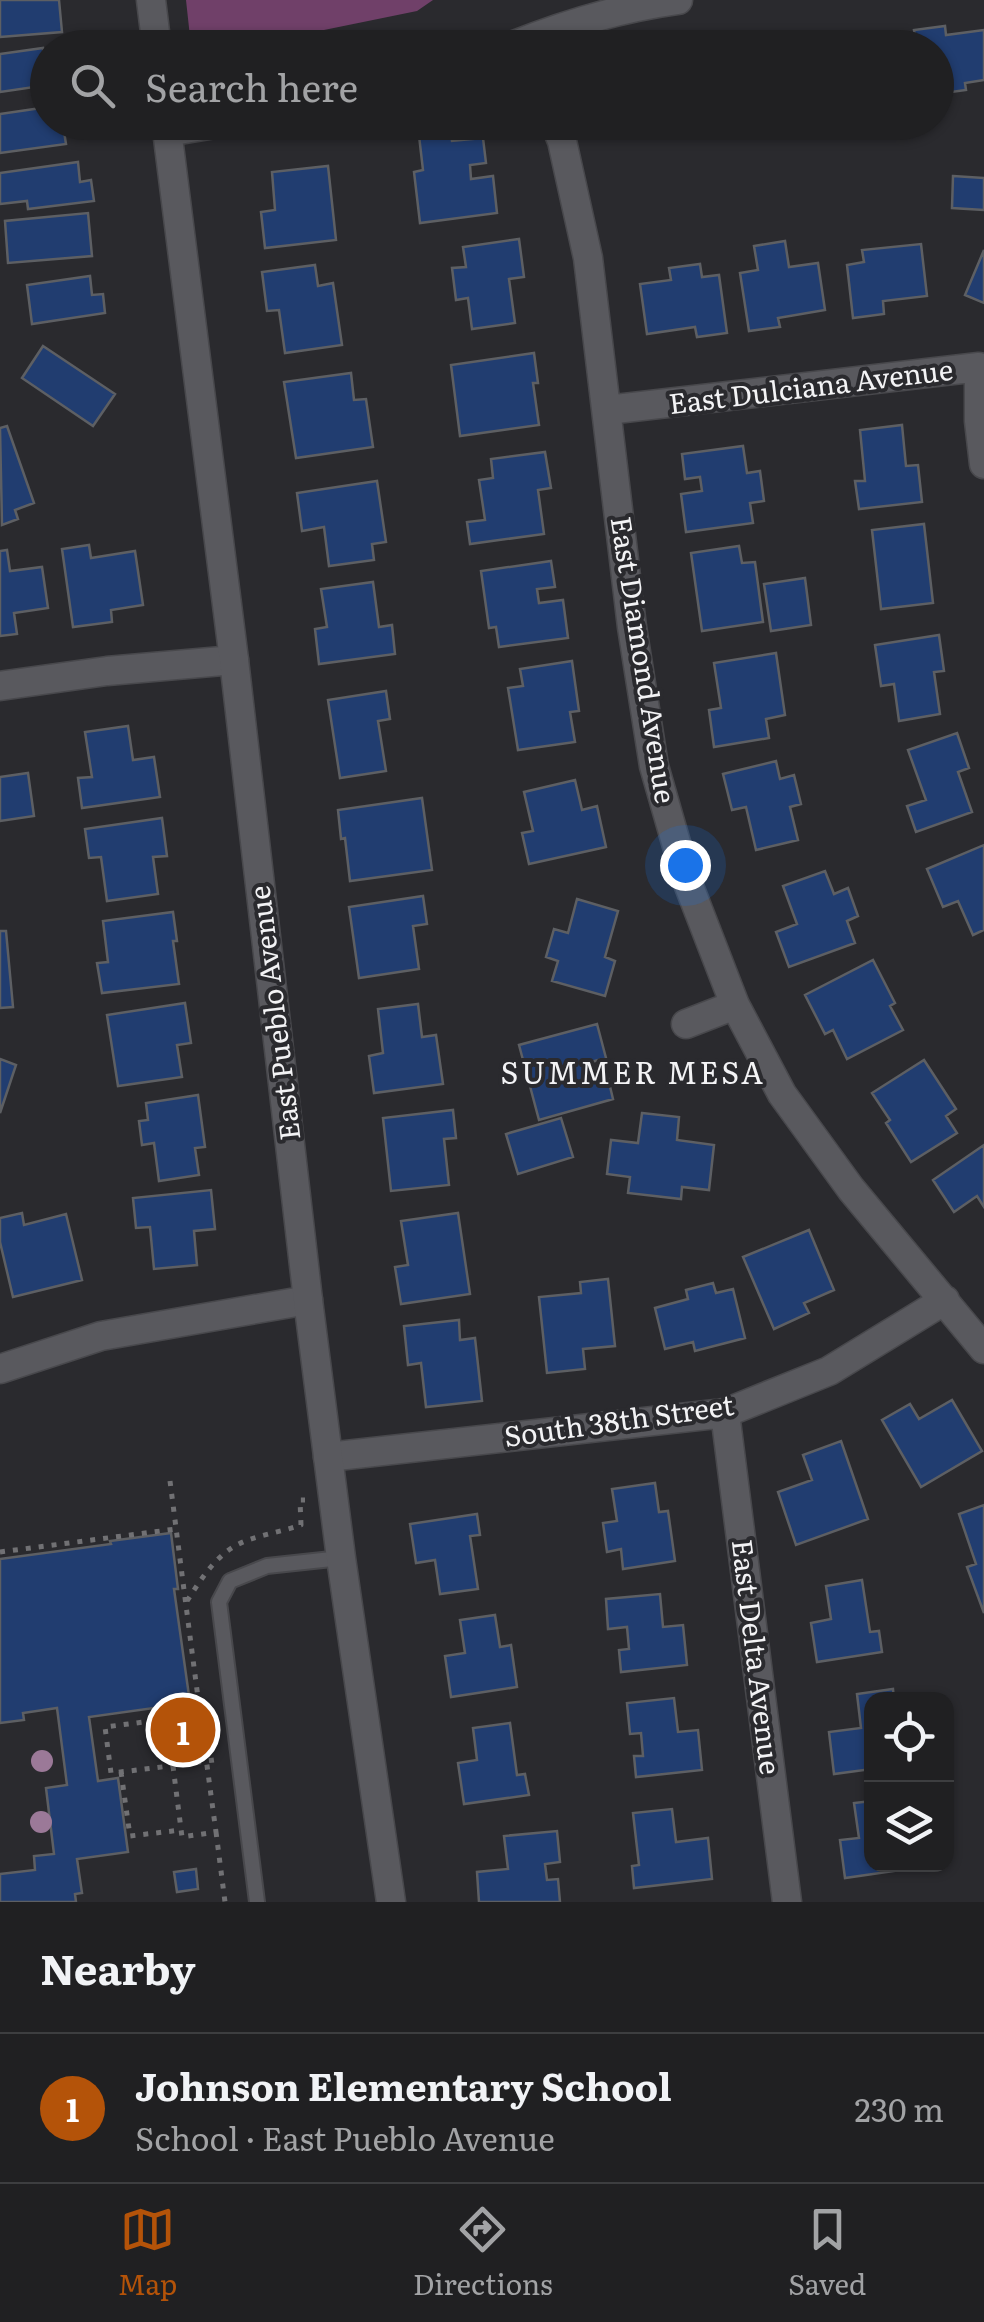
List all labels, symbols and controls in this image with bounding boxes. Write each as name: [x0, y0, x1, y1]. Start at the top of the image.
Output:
search box: [30, 30, 954, 140]
text: Search here: [145, 57, 358, 114]
icon: search: [65, 58, 120, 113]
street label: East Dulciana Avenue: [666, 347, 955, 423]
street label: East Diamond Avenue: [602, 513, 688, 806]
your location: [660, 840, 711, 891]
street label: East Pueblo Avenue: [237, 884, 309, 1143]
district label: SUMMER MESA: [500, 1049, 766, 1093]
street label: South 38th Street: [501, 1382, 737, 1456]
street label: East Delta Avenue: [723, 1537, 793, 1777]
pin: 1: [150, 1692, 216, 1768]
map controls: [864, 1692, 954, 1872]
button: locate: [864, 1692, 954, 1782]
button: layers: [864, 1782, 954, 1872]
text: Nearby: [40, 1936, 196, 1998]
text: Johnson Elementary School: [135, 2056, 672, 2113]
text: 1: [66, 2084, 79, 2132]
text: 230 m: [854, 2084, 944, 2132]
text: School · East Pueblo Avenue: [135, 2113, 555, 2161]
tab: Map: [118, 2202, 177, 2304]
tab: Directions: [413, 2202, 553, 2304]
tab: Saved: [788, 2202, 866, 2304]

